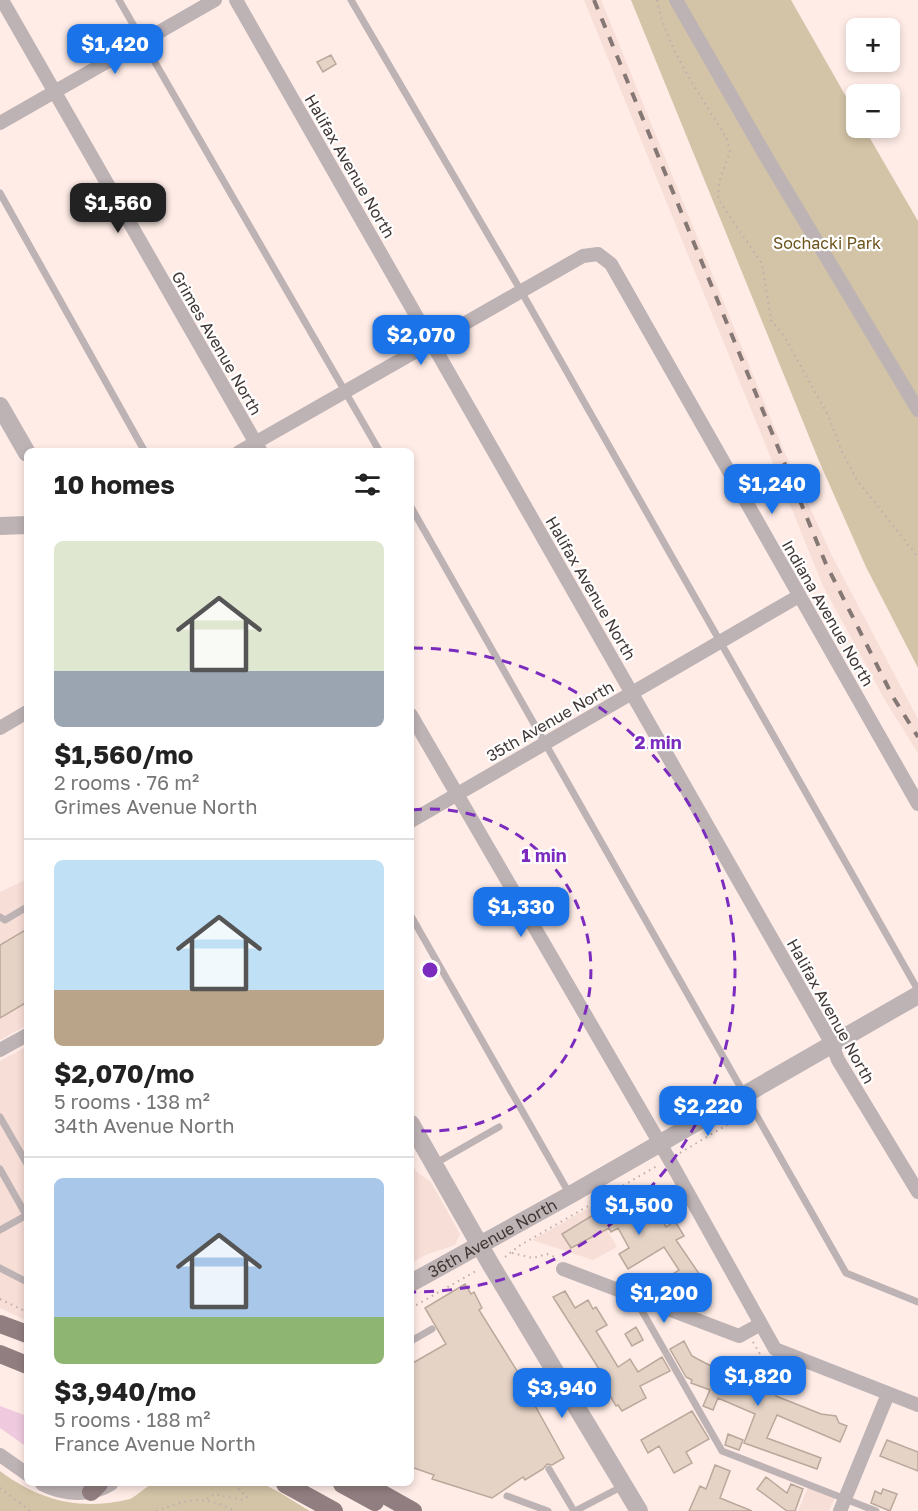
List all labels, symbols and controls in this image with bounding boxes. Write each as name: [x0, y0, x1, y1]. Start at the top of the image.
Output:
map controls: [846, 18, 900, 138]
button: +: [846, 18, 900, 72]
pin: $1,420: [66, 24, 164, 75]
text: $1,420: [81, 31, 149, 55]
button: −: [846, 84, 900, 138]
street label: Halifax Avenue North: [301, 90, 399, 242]
pin: $1,560: [69, 183, 167, 234]
text: $1,560: [84, 190, 152, 214]
park label: Sochacki Park: [773, 233, 881, 253]
street label: Grimes Avenue North: [168, 268, 266, 418]
pin: $2,070: [372, 315, 470, 366]
text: $2,070: [387, 322, 455, 346]
pin: $1,240: [723, 464, 821, 515]
icon: filters: [351, 468, 384, 501]
text: 10 homes: [54, 469, 175, 500]
text: $1,240: [738, 471, 806, 495]
street label: Halifax Avenue North: [542, 512, 640, 664]
street label: Indiana Avenue North: [778, 536, 878, 690]
icon: home: [165, 580, 273, 688]
street label: 35th Avenue North: [483, 676, 617, 766]
text: 2 min: [634, 731, 682, 753]
text: $1,560/mo: [54, 739, 193, 770]
text: 2 rooms · 76 m²: [54, 770, 199, 794]
text: Grimes Avenue North: [54, 794, 257, 818]
text: 1 min: [521, 844, 567, 866]
pin: $1,330: [472, 887, 570, 938]
text: $1,330: [487, 894, 555, 918]
icon: home: [165, 899, 273, 1007]
street label: Halifax Avenue North: [783, 935, 879, 1087]
centre of rings: [420, 960, 440, 980]
text: $2,070/mo: [54, 1058, 194, 1089]
pin: $2,220: [659, 1086, 757, 1137]
text: 5 rooms · 138 m²: [54, 1089, 210, 1113]
text: $2,220: [673, 1093, 743, 1117]
text: 34th Avenue North: [54, 1113, 235, 1137]
pin: $1,500: [590, 1185, 688, 1236]
text: $1,500: [605, 1192, 673, 1216]
street label: 36th Avenue North: [424, 1194, 560, 1282]
icon: home: [165, 1217, 273, 1325]
pin: $1,200: [615, 1273, 713, 1324]
text: $1,200: [630, 1280, 698, 1304]
pin: $1,820: [709, 1356, 807, 1407]
text: $1,820: [724, 1363, 792, 1387]
pin: $3,940: [513, 1368, 611, 1419]
text: $3,940: [527, 1375, 597, 1399]
text: $3,940/mo: [54, 1376, 196, 1407]
text: 5 rooms · 188 m²: [54, 1407, 211, 1431]
text: France Avenue North: [54, 1431, 256, 1455]

